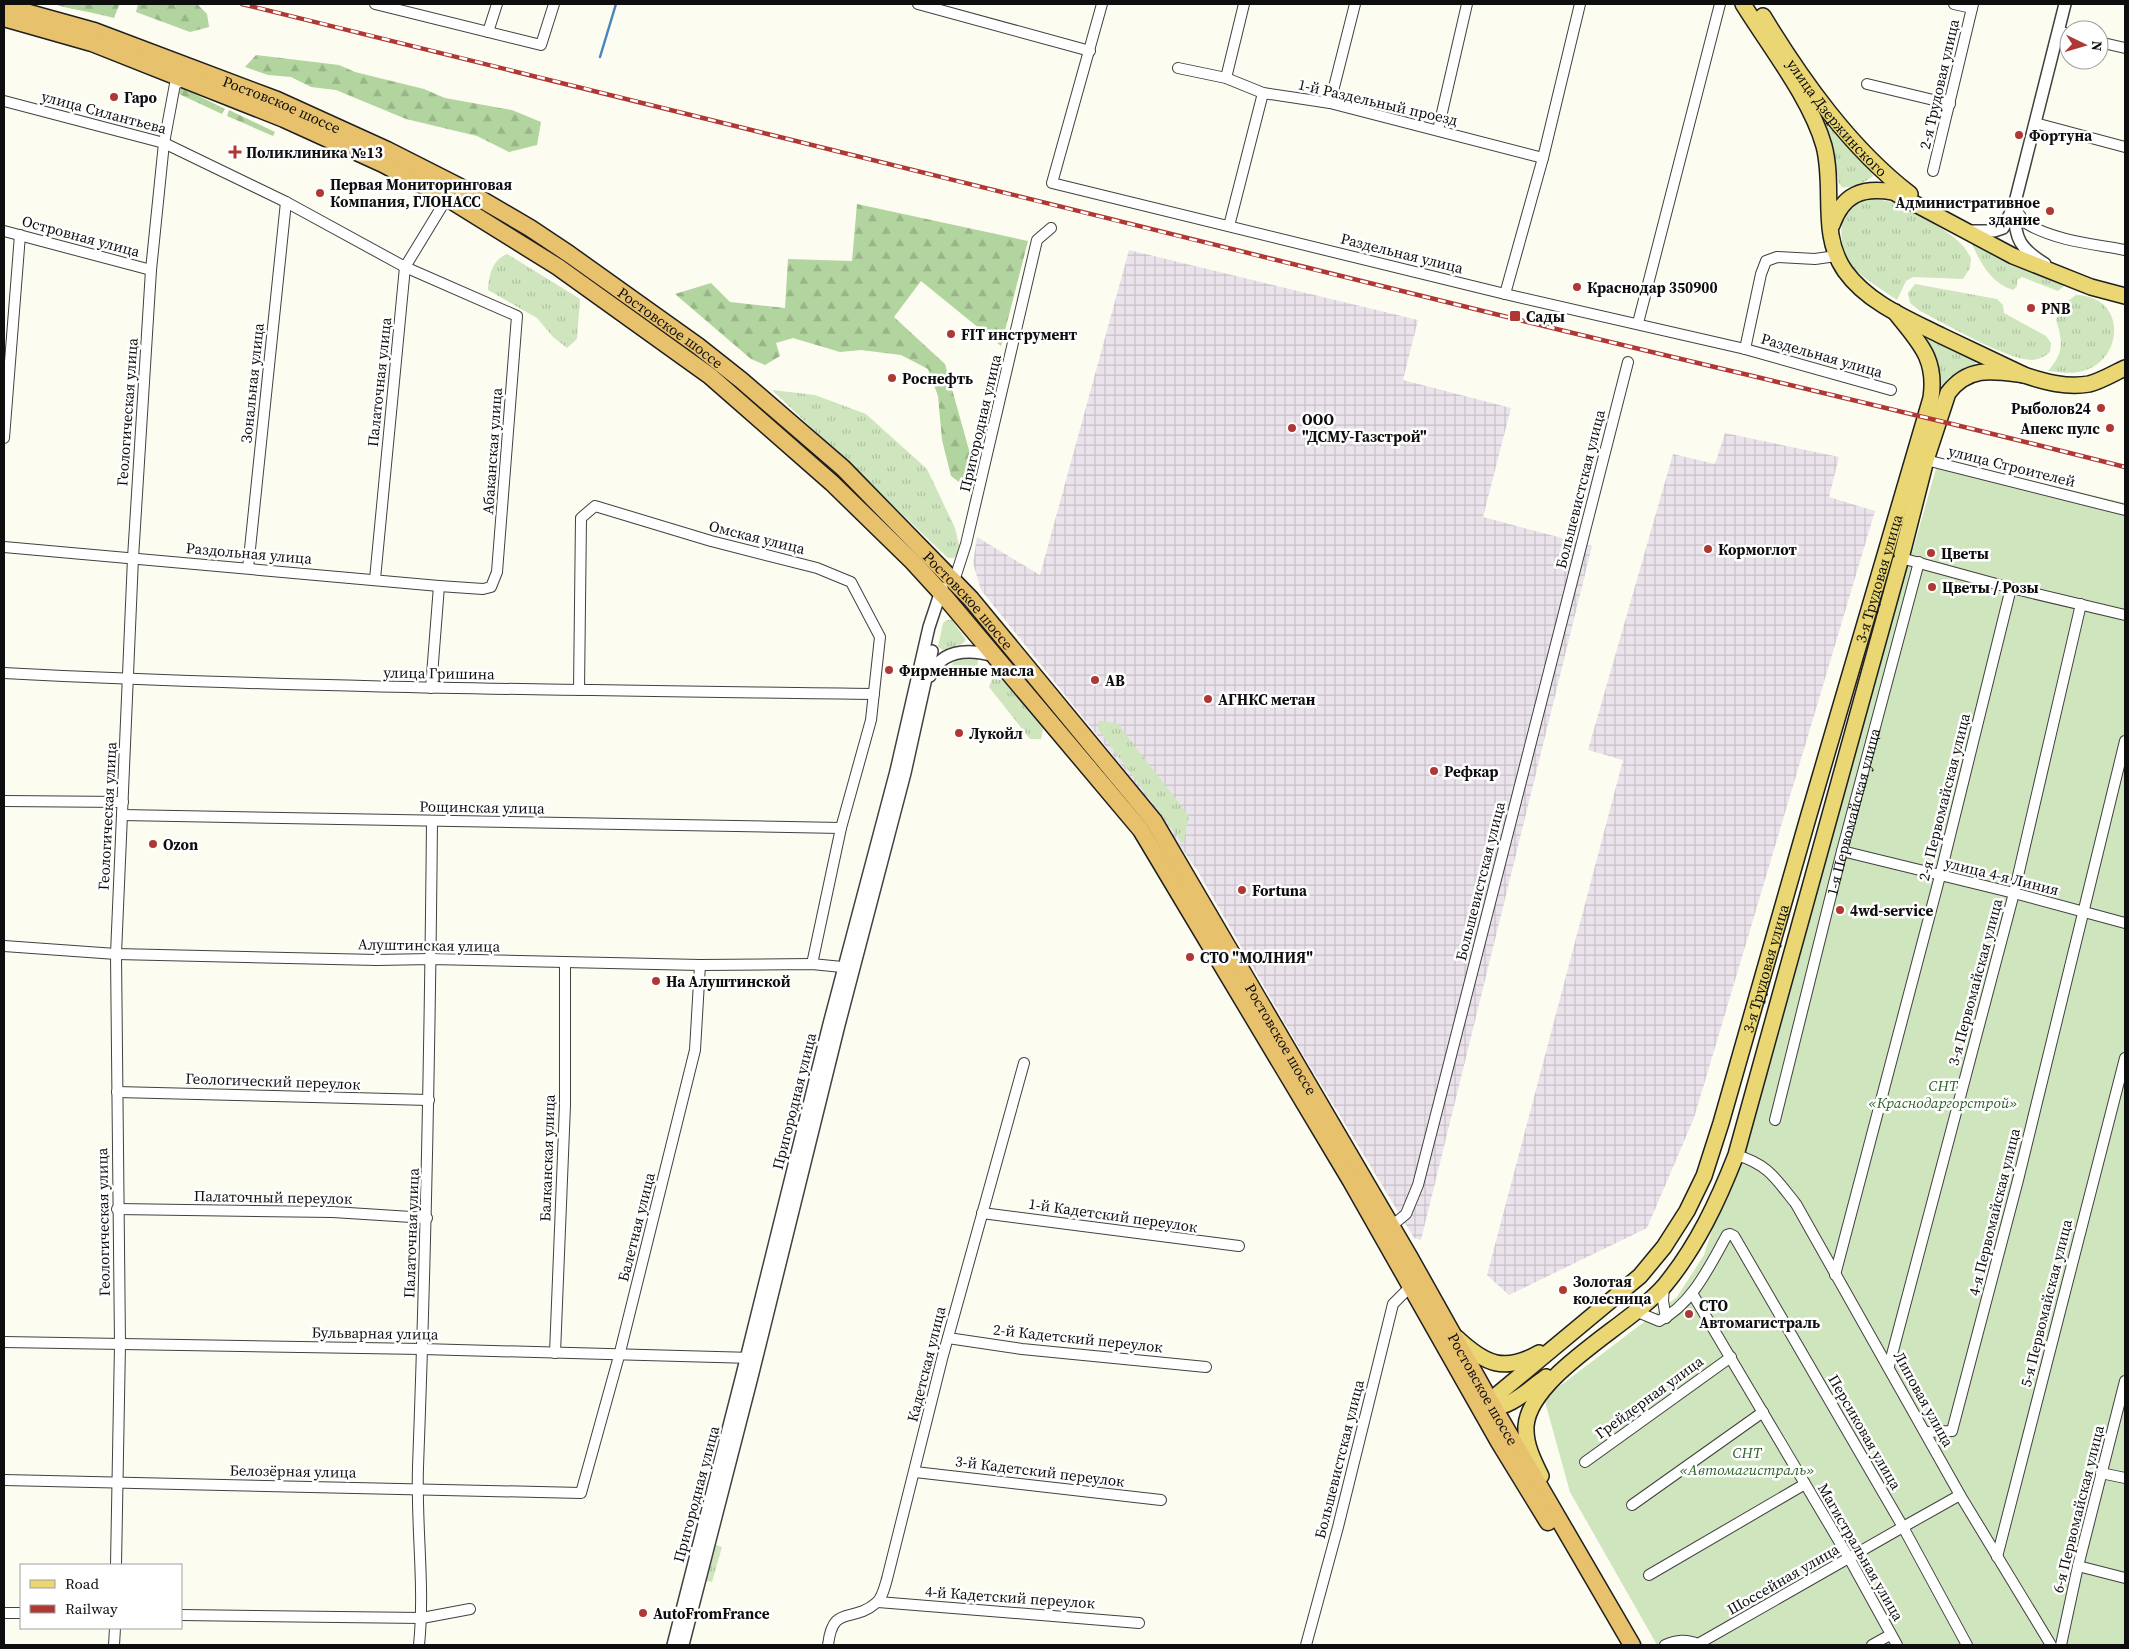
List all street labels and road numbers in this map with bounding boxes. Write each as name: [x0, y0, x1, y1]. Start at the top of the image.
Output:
street label: 2-я Трудовая улица: [1914, 17, 1964, 151]
street label: улица Дзержинского: [1782, 54, 1892, 181]
street label: Ростовское шоссе: [220, 70, 345, 138]
street label: 1-й Раздельный проезд: [1296, 73, 1460, 131]
street label: улица Силантьева: [39, 85, 169, 139]
street label: Островная улица: [20, 210, 143, 262]
street label: Раздельная улица: [1338, 228, 1466, 278]
street label: Ростовское шоссе: [614, 282, 728, 373]
street label: Палаточная улица: [362, 316, 396, 448]
street label: Зональная улица: [235, 322, 269, 444]
street label: Раздельная улица: [1759, 328, 1886, 383]
street label: Геологическая улица: [111, 337, 143, 487]
street label: Пригородная улица: [954, 352, 1006, 494]
street label: Абаканская улица: [477, 387, 507, 515]
street label: Большевистская улица: [1550, 407, 1610, 571]
street label: улица Строителей: [1946, 440, 2078, 492]
street label: 3-я Трудовая улица: [1849, 511, 1907, 645]
street label: Омская улица: [707, 515, 808, 559]
street label: Раздольная улица: [185, 537, 313, 569]
street label: Ростовское шоссе: [919, 546, 1019, 654]
street label: улица Гришина: [383, 662, 495, 684]
street label: 2-я Первомайская улица: [1913, 711, 1975, 883]
street label: 1-я Первомайская улица: [1821, 725, 1885, 898]
street label: Геологическая улица: [93, 741, 121, 891]
street label: Рощинская улица: [419, 795, 545, 819]
street label: Большевистская улица: [1450, 799, 1510, 963]
street label: улица 4-я Линия: [1943, 852, 2061, 900]
street label: 3-я Первомайская улица: [1943, 896, 2008, 1068]
street label: 3-я Трудовая улица: [1737, 901, 1794, 1035]
street label: Алуштинская улица: [358, 933, 501, 957]
street label: Ростовское шоссе: [1241, 979, 1323, 1099]
street label: Пригородная улица: [767, 1030, 821, 1172]
street label: Геологический переулок: [185, 1067, 362, 1095]
street label: Балканская улица: [534, 1094, 560, 1222]
street label: 4-я Первомайская улица: [1963, 1126, 2025, 1298]
street label: Геологическая улица: [91, 1147, 115, 1296]
street label: Палаточная улица: [398, 1167, 424, 1298]
street label: Балетная улица: [612, 1170, 660, 1284]
street label: Палаточный переулок: [194, 1185, 353, 1209]
street label: 1-й Кадетский переулок: [1027, 1193, 1199, 1237]
street label: 5-я Первомайская улица: [2015, 1217, 2077, 1389]
street label: Кадетская улица: [902, 1304, 951, 1424]
street label: 2-й Кадетский переулок: [992, 1319, 1164, 1357]
street label: Бульварная улица: [311, 1321, 439, 1345]
street label: Ростовское шоссе: [1443, 1329, 1524, 1449]
street label: Липовая улица: [1889, 1347, 1959, 1451]
street label: Грейдерная улица: [1591, 1350, 1708, 1443]
street label: Персиковая улица: [1823, 1371, 1907, 1494]
street label: Большевистская улица: [1309, 1377, 1369, 1541]
street label: Пригородная улица: [668, 1423, 724, 1565]
street label: 6-я Первомайская улица: [2047, 1423, 2109, 1595]
street label: 3-й Кадетский переулок: [954, 1450, 1126, 1492]
street label: Белозёрная улица: [229, 1459, 357, 1483]
street label: Магистральная улица: [1813, 1479, 1909, 1625]
street label: Шоссейная улица: [1723, 1538, 1843, 1620]
street label: 4-й Кадетский переулок: [924, 1581, 1096, 1613]

